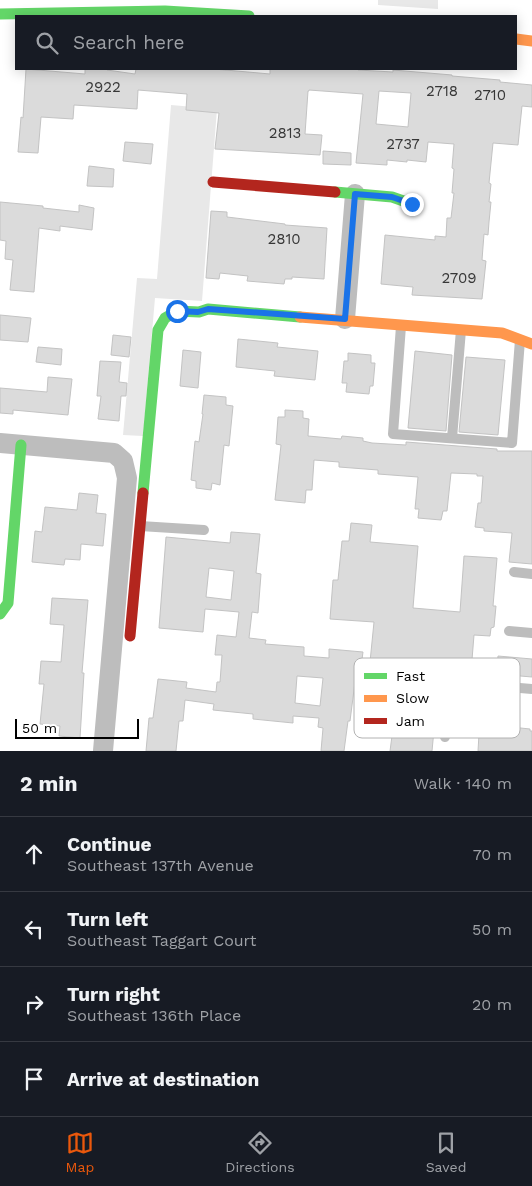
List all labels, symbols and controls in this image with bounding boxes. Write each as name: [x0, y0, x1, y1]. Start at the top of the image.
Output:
search box: [15, 15, 517, 70]
icon: search: [33, 29, 61, 57]
text: Search here: [73, 31, 184, 54]
house number: 2922: [85, 78, 121, 96]
house number: 2718: [426, 82, 458, 100]
house number: 2710: [474, 86, 506, 104]
house number: 2813: [269, 124, 301, 142]
house number: 2737: [386, 135, 420, 153]
route end: [401, 193, 424, 216]
house number: 2810: [267, 230, 301, 248]
house number: 2709: [441, 269, 477, 287]
route start: [166, 300, 189, 323]
legend: [354, 658, 520, 738]
text: Fast: [396, 668, 425, 684]
text: Slow: [396, 690, 429, 706]
text: Jam: [396, 713, 425, 729]
scale bar: [15, 716, 139, 739]
text: 50 m: [22, 720, 57, 736]
text: 2 min: [20, 771, 77, 796]
text: Walk · 140 m: [414, 774, 512, 793]
text: Continue: [67, 833, 151, 856]
icon: ahead: [20, 840, 48, 868]
text: 70 m: [473, 845, 512, 864]
text: Southeast 137th Avenue: [67, 856, 254, 875]
text: Turn left: [67, 908, 148, 931]
icon: left: [20, 915, 48, 943]
text: 50 m: [472, 920, 512, 939]
text: Southeast Taggart Court: [67, 931, 256, 950]
text: Turn right: [67, 983, 160, 1006]
icon: right: [20, 990, 48, 1018]
text: 20 m: [472, 995, 512, 1014]
text: Southeast 136th Place: [67, 1006, 241, 1025]
icon: arrive: [20, 1065, 48, 1093]
text: Arrive at destination: [67, 1068, 259, 1091]
tab: Map: [66, 1129, 94, 1175]
tab: Directions: [225, 1129, 295, 1175]
tab: Saved: [426, 1129, 466, 1175]

